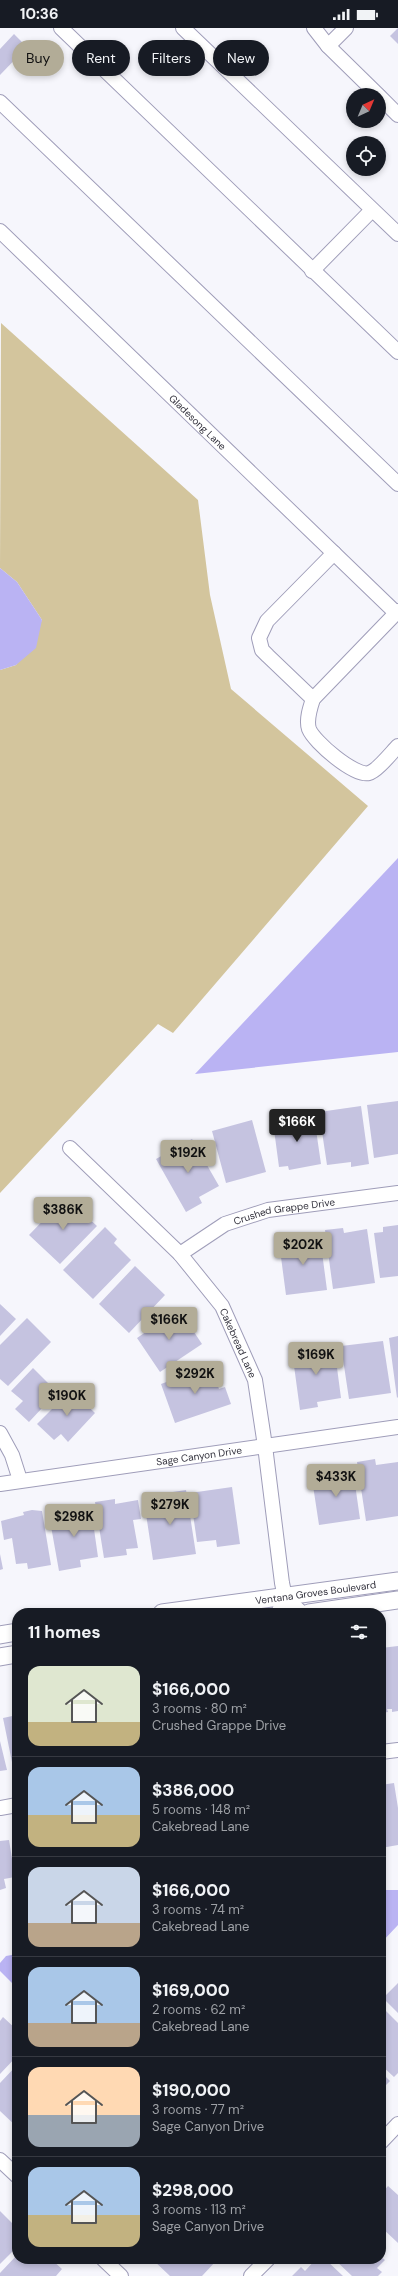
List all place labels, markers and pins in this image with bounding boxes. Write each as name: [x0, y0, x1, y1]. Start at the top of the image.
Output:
pin: $166K: [269, 1109, 325, 1143]
pin: $192K: [160, 1140, 216, 1174]
pin: $386K: [35, 1197, 91, 1231]
pin: $202K: [275, 1232, 331, 1266]
pin: $166K: [141, 1307, 197, 1341]
pin: $169K: [288, 1342, 344, 1376]
pin: $292K: [167, 1361, 223, 1395]
pin: $190K: [39, 1383, 95, 1417]
pin: $433K: [308, 1464, 364, 1498]
pin: $279K: [142, 1492, 198, 1526]
pin: $298K: [46, 1504, 102, 1538]

